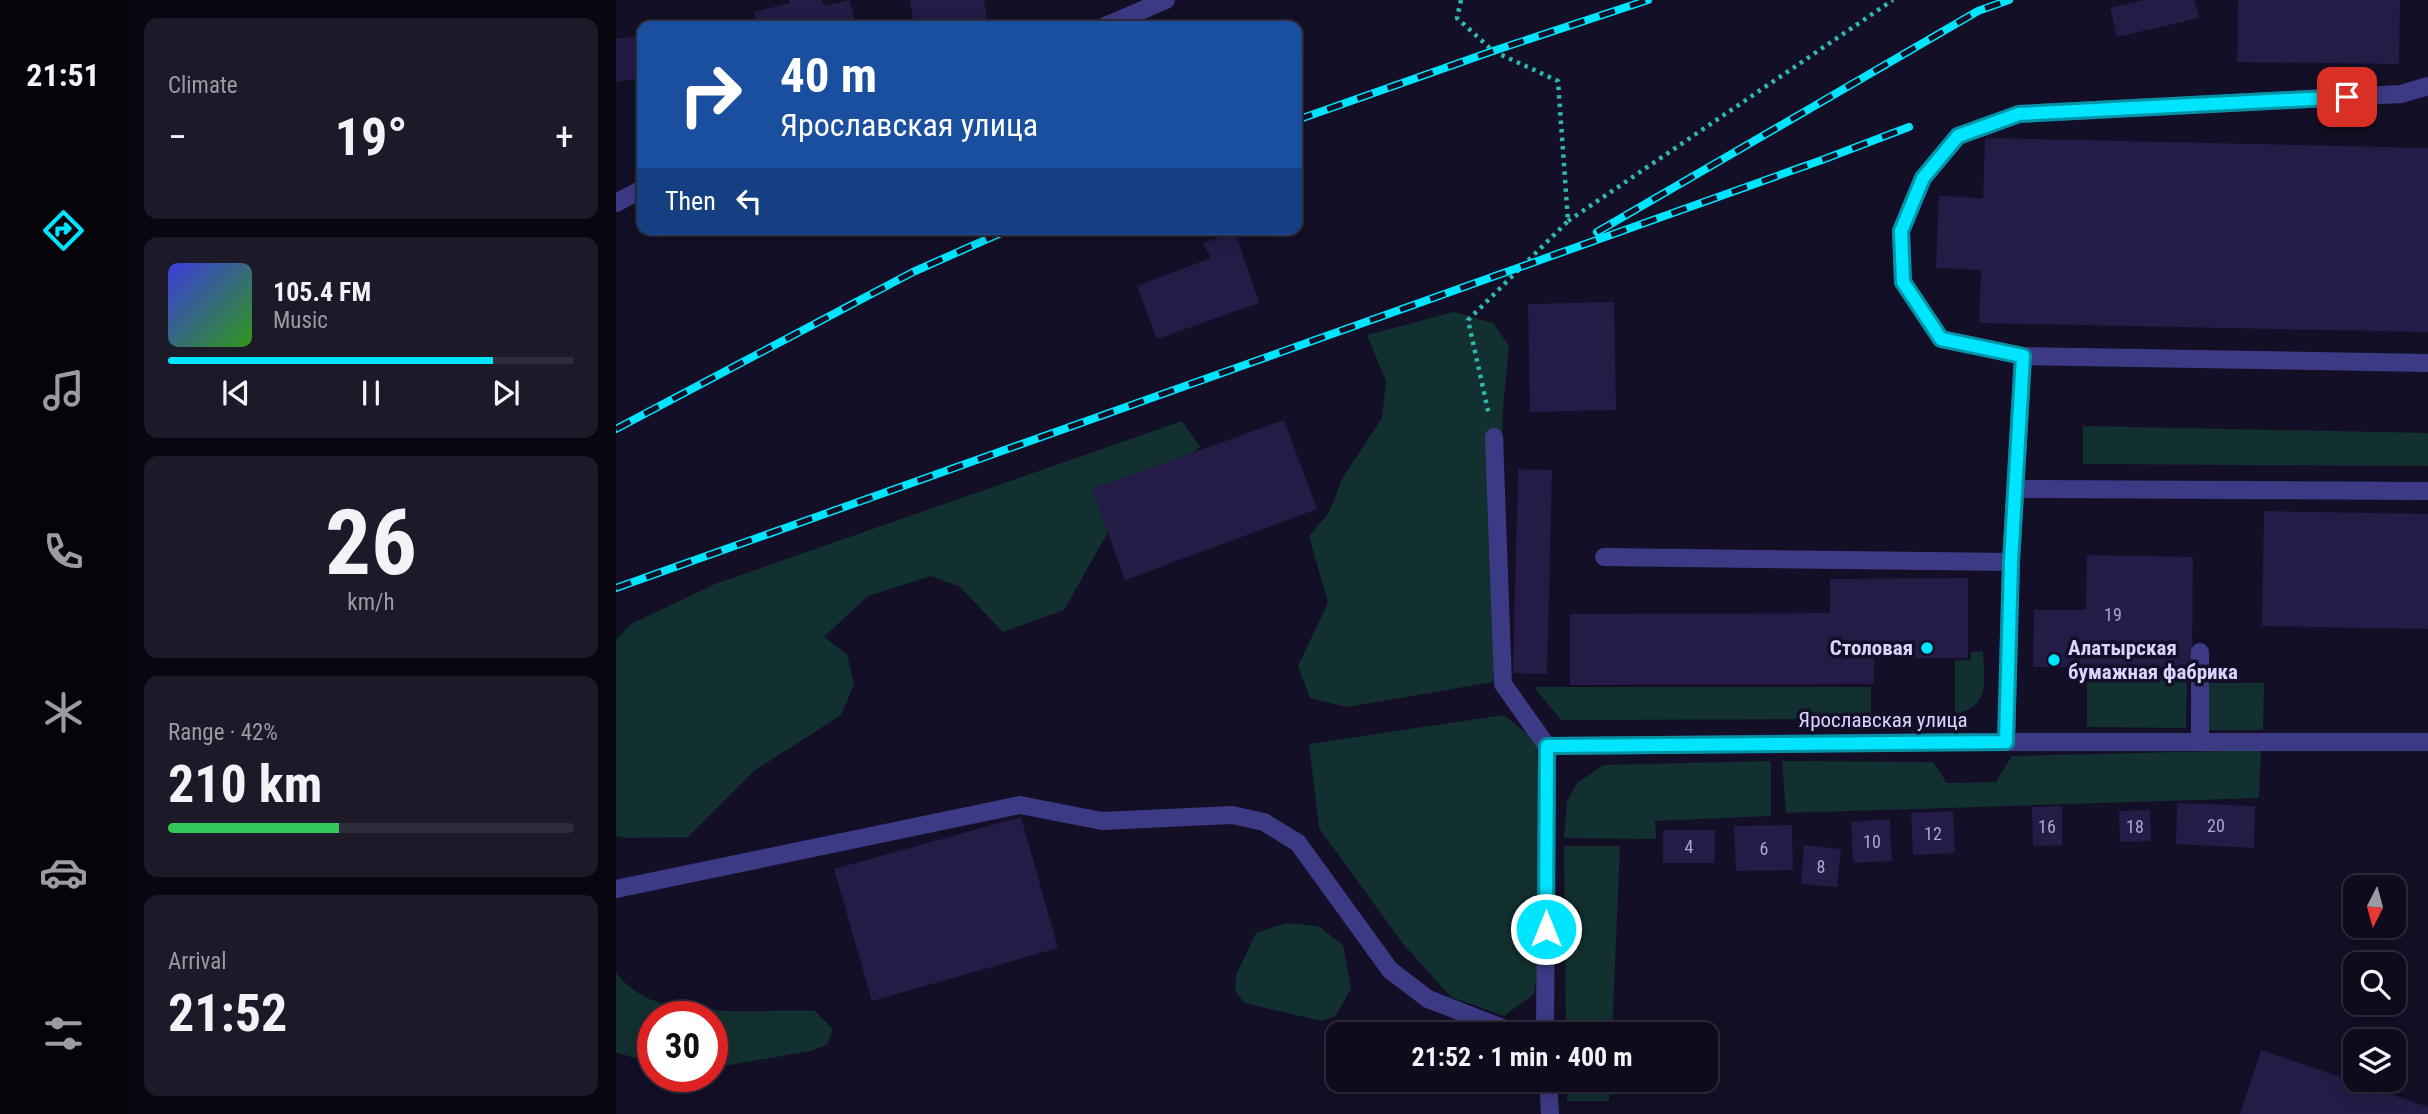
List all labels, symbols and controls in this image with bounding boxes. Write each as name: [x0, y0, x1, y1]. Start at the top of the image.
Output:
text: 40 m: [780, 47, 877, 104]
icon: right: [665, 49, 756, 140]
text: 21:51: [26, 56, 100, 94]
pin: [2317, 67, 2377, 127]
text: Climate: [168, 72, 238, 99]
icon: arrive: [2328, 78, 2366, 116]
text: Ярославская улица: [780, 106, 1038, 144]
text: 19°: [335, 107, 407, 168]
text: −: [168, 115, 187, 159]
text: +: [555, 115, 574, 159]
icon: left: [730, 182, 768, 220]
text: Then: [665, 186, 716, 216]
icon: directions: [39, 206, 88, 255]
text: 105.4 FM: [273, 277, 371, 307]
text: Music: [273, 307, 328, 334]
icon: music: [39, 366, 88, 415]
icon: previous: [217, 374, 255, 412]
icon: pause: [352, 374, 390, 412]
icon: next: [487, 374, 525, 412]
text: 26: [325, 490, 417, 596]
icon: phone: [39, 527, 88, 576]
text: km/h: [347, 589, 395, 616]
house number: 19: [2104, 604, 2122, 625]
place label: Столовая: [1830, 636, 1913, 660]
place label: Алатырская бумажная фабрика: [2068, 636, 2238, 684]
marker: Столовая: [1919, 640, 1935, 656]
marker: Алатырская бумажная фабрика: [2046, 652, 2062, 668]
icon: climate: [39, 688, 88, 737]
street label: Ярославская улица: [1798, 708, 1968, 732]
text: Range · 42%: [168, 719, 278, 746]
text: 210 km: [168, 754, 322, 815]
house number: 20: [2207, 815, 2225, 836]
house number: 16: [2038, 816, 2056, 837]
house number: 18: [2126, 816, 2144, 837]
house number: 12: [1924, 823, 1942, 844]
house number: 10: [1863, 831, 1881, 852]
house number: 4: [1685, 836, 1694, 857]
house number: 6: [1760, 838, 1768, 859]
icon: car: [39, 848, 88, 897]
house number: 8: [1817, 856, 1825, 877]
north arrow: [2343, 875, 2406, 938]
map controls: [2343, 875, 2406, 1092]
position arrow: [1509, 892, 1583, 966]
text: Arrival: [168, 948, 227, 975]
button: search: [2343, 952, 2406, 1015]
text: 21:52: [168, 983, 287, 1044]
speed limit sign: 30: [637, 1001, 728, 1092]
icon: filters: [39, 1009, 88, 1058]
button: layers: [2343, 1029, 2406, 1092]
text: 21:52 · 1 min · 400 m: [1412, 1042, 1632, 1072]

